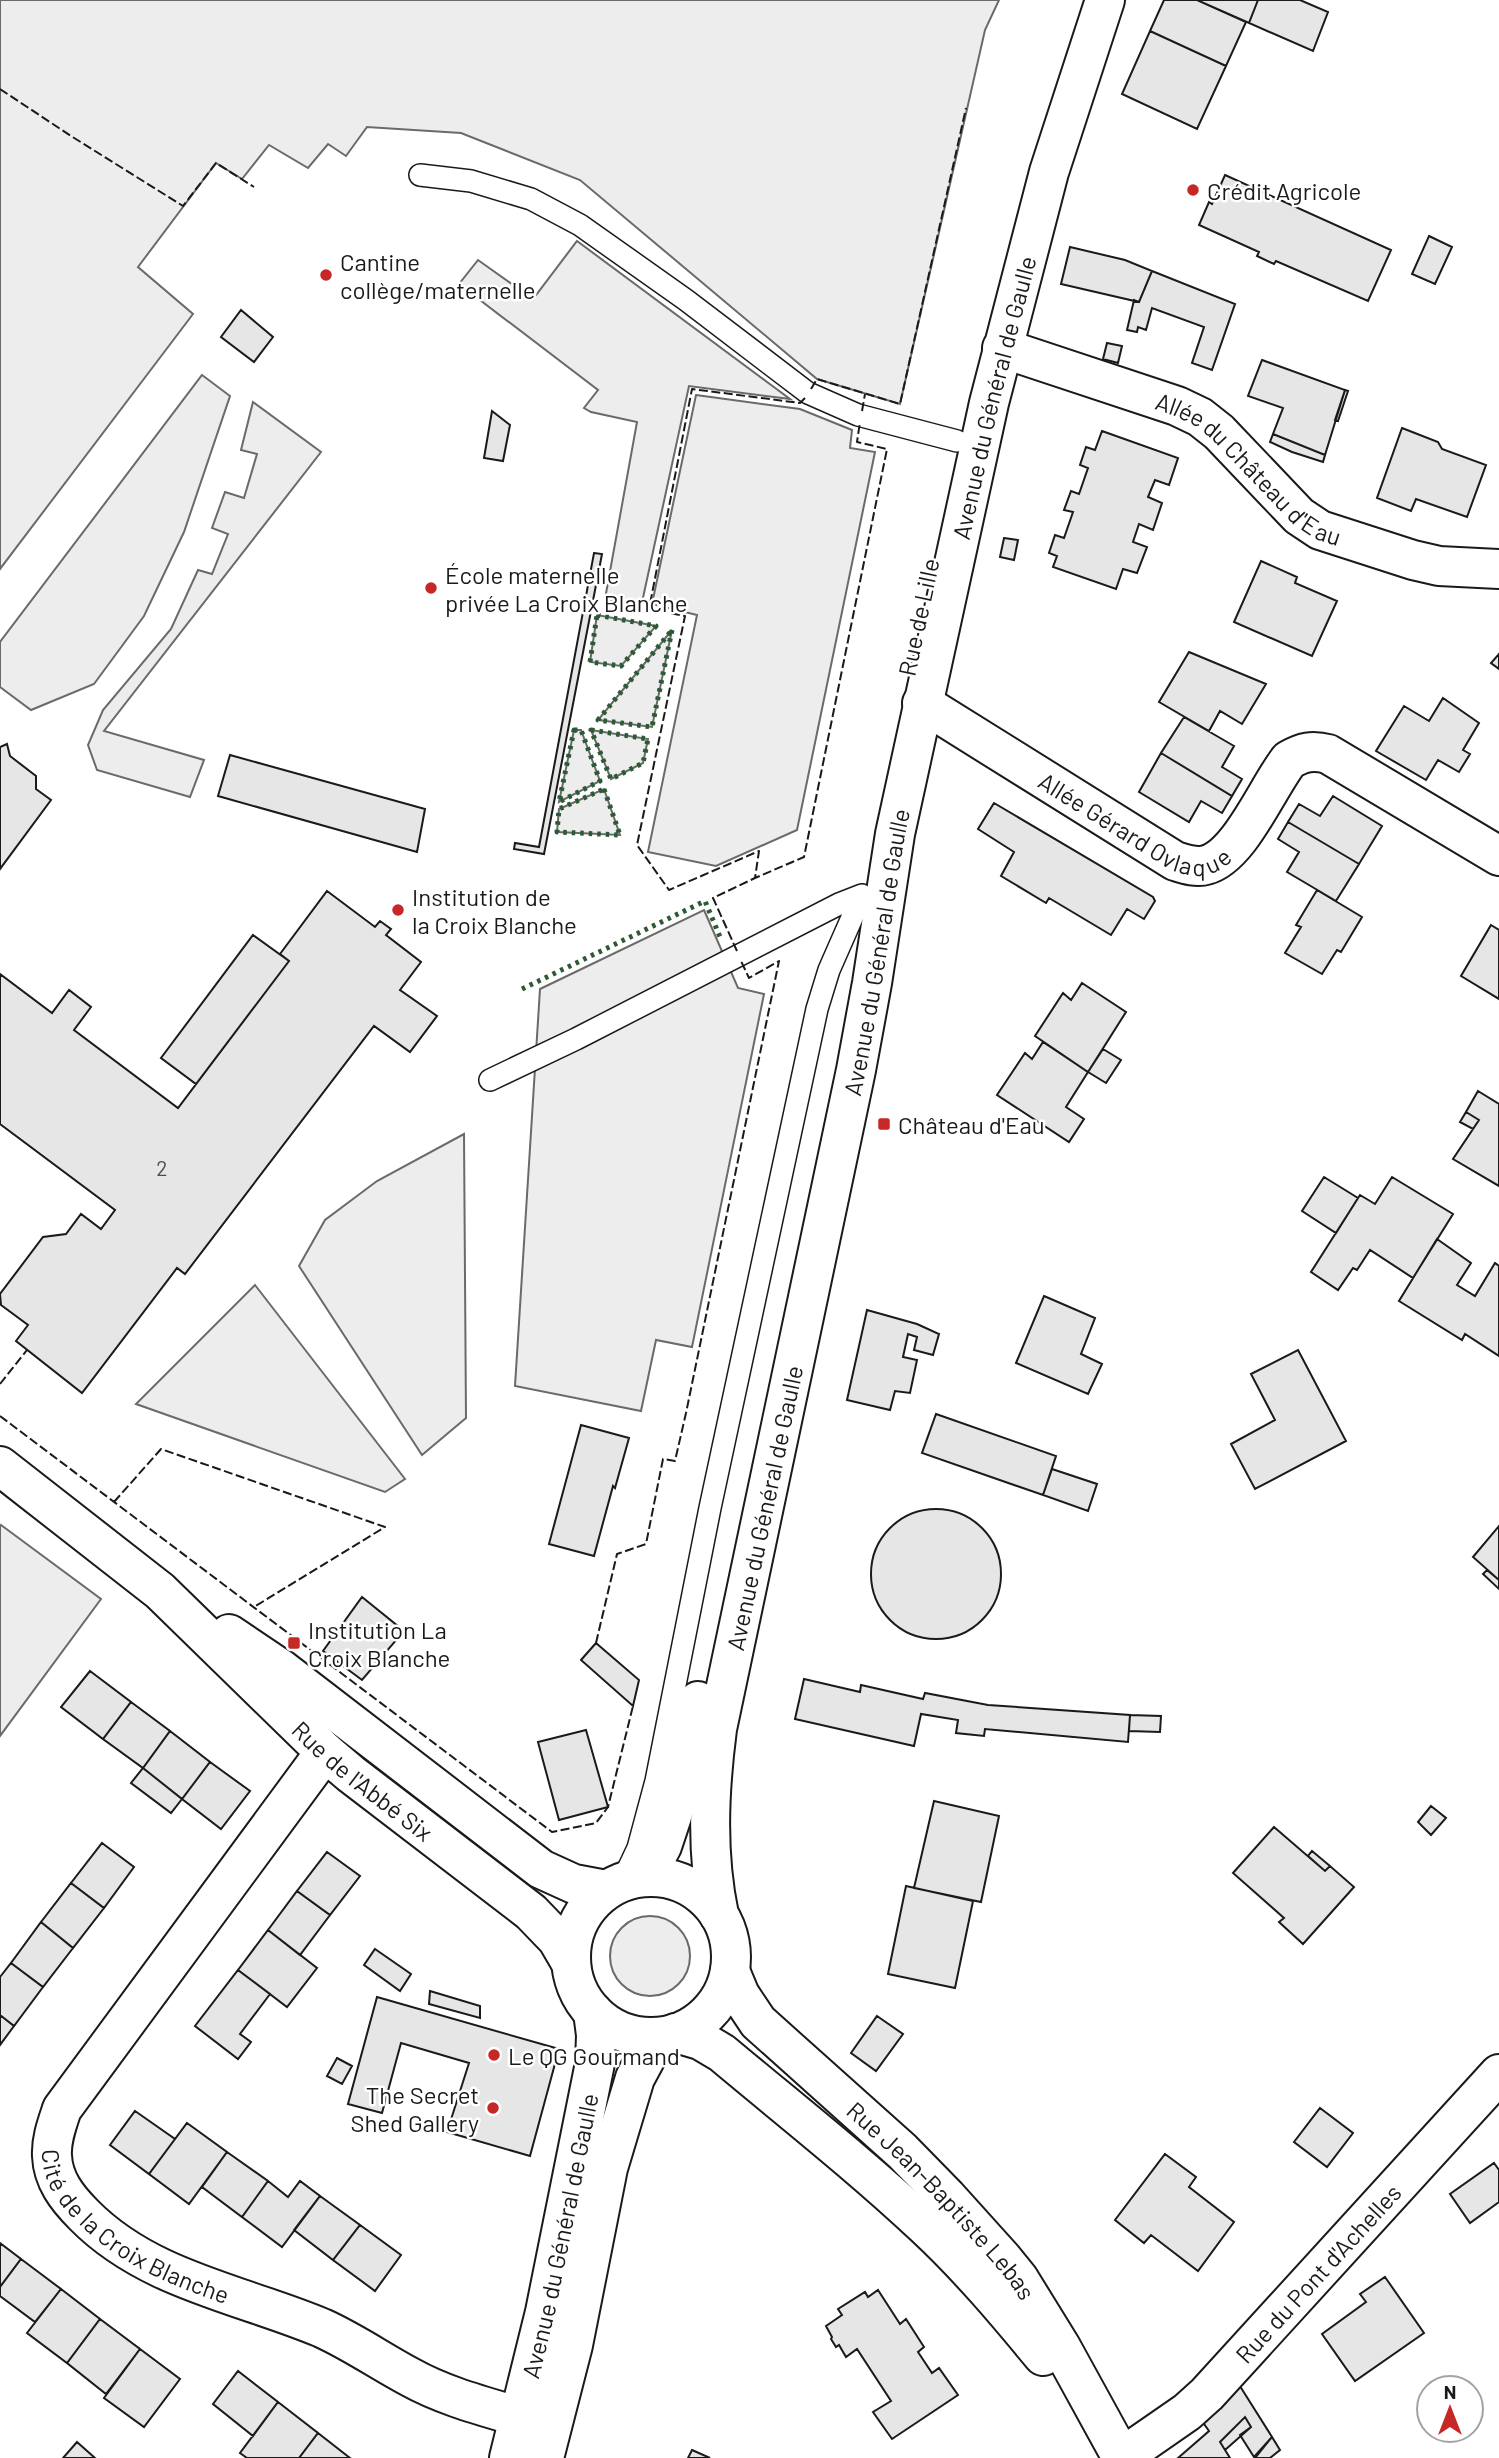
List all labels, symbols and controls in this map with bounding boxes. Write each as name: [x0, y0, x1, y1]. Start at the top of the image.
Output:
place label: Crédit Agricole: [1207, 176, 1361, 205]
marker: Crédit Agricole: [1185, 182, 1201, 198]
place label: Cantine collège/maternelle: [340, 247, 536, 304]
street label: Avenue du Général de Gaulle: [945, 253, 1041, 542]
marker: Cantine collège/maternelle: [318, 267, 334, 283]
street label: Allée du Château d'Eau: [1152, 386, 1345, 550]
street label: Rue de Lille: [891, 556, 945, 678]
place label: École maternelle privée La Croix Blanche: [445, 560, 687, 617]
marker: École maternelle privée La Croix Blanche: [423, 580, 439, 596]
street label: Allée Gérard Ovlaque: [1034, 765, 1236, 881]
street label: Avenue du Général de Gaulle: [837, 806, 915, 1098]
place label: Institution de la Croix Blanche: [412, 882, 577, 939]
marker: Institution de la Croix Blanche: [390, 902, 406, 918]
place label: Château d'Eau: [898, 1110, 1045, 1139]
marker: Château d'Eau: [876, 1116, 892, 1132]
house number: 2: [156, 1155, 168, 1180]
street label: Avenue du Général de Gaulle: [719, 1363, 808, 1653]
place label: Institution La Croix Blanche: [308, 1615, 450, 1672]
marker: Institution La Croix Blanche: [286, 1635, 302, 1651]
street label: Rue de l'Abbé Six: [287, 1714, 439, 1846]
place label: Le QG Gourmand: [508, 2041, 680, 2070]
marker: Le QG Gourmand: [486, 2047, 502, 2063]
place label: The Secret Shed Gallery: [350, 2080, 479, 2137]
street label: Avenue du Général de Gaulle: [515, 2091, 603, 2381]
street label: Rue Jean-Baptiste Lebas: [842, 2095, 1042, 2304]
marker: The Secret Shed Gallery: [485, 2100, 501, 2116]
street label: Cité de la Croix Blanche: [37, 2148, 233, 2308]
street label: Rue du Pont d'Achelles: [1229, 2177, 1406, 2368]
north arrow: [1415, 2374, 1485, 2444]
text: N: [1444, 2380, 1456, 2403]

